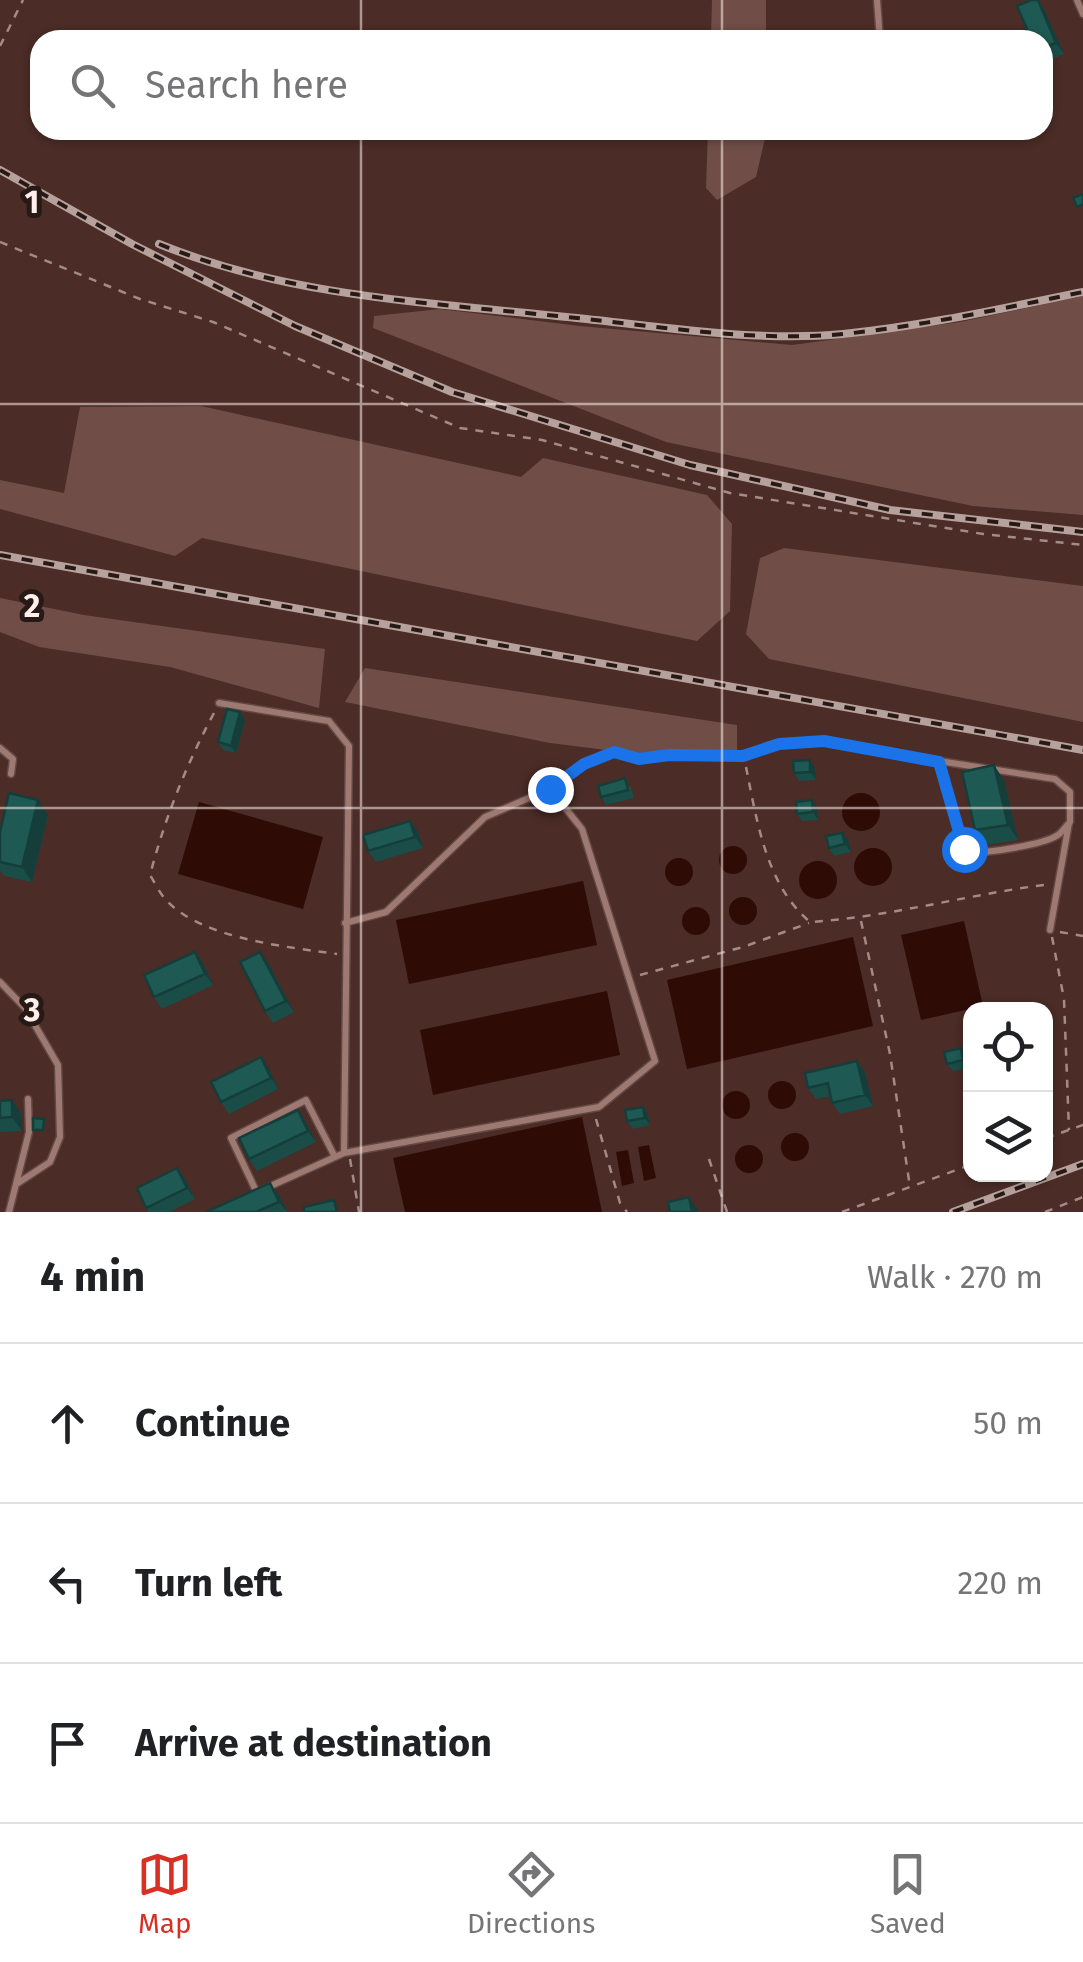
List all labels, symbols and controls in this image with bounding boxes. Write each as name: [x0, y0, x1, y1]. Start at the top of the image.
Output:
search box: [30, 30, 1053, 140]
icon: search: [65, 58, 120, 113]
text: Search here: [145, 62, 348, 108]
text: 1: [25, 183, 39, 221]
text: 2: [24, 587, 40, 625]
route end: [528, 767, 574, 813]
route start: [942, 827, 988, 873]
text: 3: [23, 991, 40, 1029]
map controls: [963, 1002, 1053, 1182]
button: locate: [963, 1002, 1053, 1092]
button: layers: [963, 1092, 1053, 1182]
text: 4 min: [40, 1252, 145, 1302]
text: Walk · 270 m: [867, 1258, 1043, 1296]
icon: ahead: [40, 1396, 95, 1451]
text: Continue: [135, 1400, 290, 1446]
text: 50 m: [973, 1404, 1043, 1442]
icon: left: [40, 1556, 95, 1611]
text: Turn left: [135, 1560, 282, 1606]
text: 220 m: [958, 1564, 1043, 1602]
icon: arrive: [40, 1716, 95, 1771]
text: Arrive at destination: [135, 1720, 492, 1766]
tab: Map: [137, 1847, 192, 1940]
tab: Directions: [467, 1847, 595, 1940]
tab: Saved: [870, 1847, 946, 1940]

